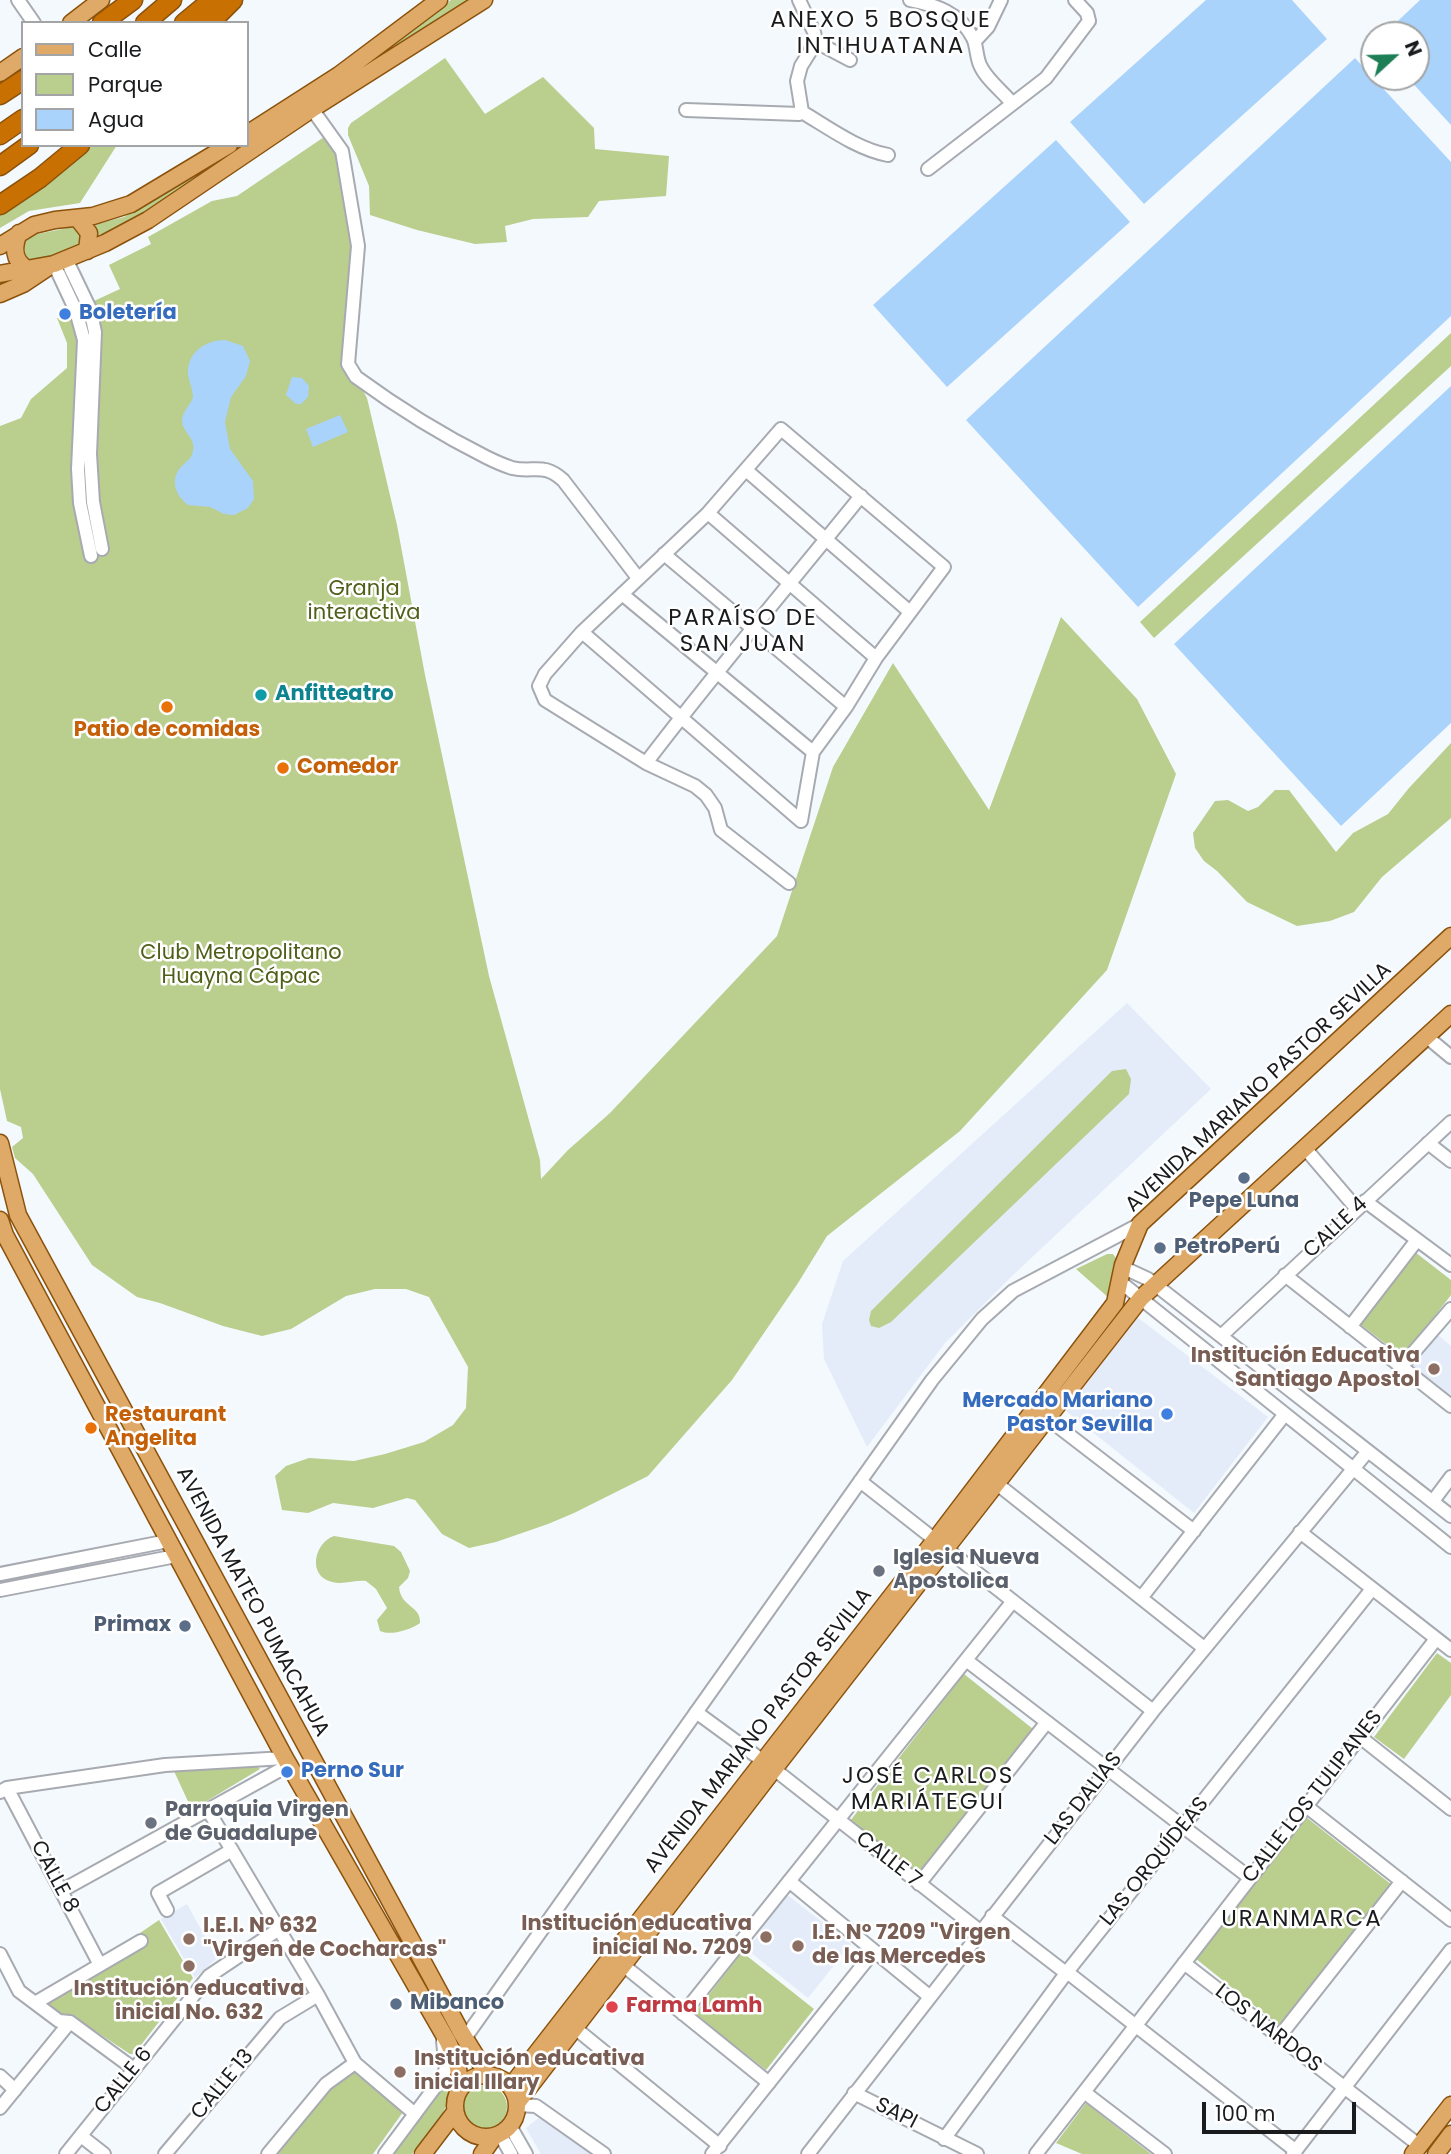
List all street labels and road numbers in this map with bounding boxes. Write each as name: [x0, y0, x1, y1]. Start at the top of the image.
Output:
street label: AVENIDA MARIANO PASTOR SEVILLA: [1121, 958, 1397, 1218]
street label: CALLE 4: [1299, 1192, 1373, 1264]
street label: AVENIDA MATEO PUMACAHUA: [170, 1463, 334, 1741]
street label: AVENIDA MARIANO PASTOR SEVILLA: [640, 1584, 878, 1878]
street label: CALLE LOS TULIPANES: [1238, 1706, 1388, 1888]
street label: LAS DALIAS: [1040, 1748, 1128, 1850]
street label: LAS ORQUÍDEAS: [1095, 1793, 1215, 1931]
street label: CALLE 7: [850, 1827, 926, 1893]
street label: CALLE 8: [25, 1837, 83, 1917]
street label: LOS NARDOS: [1209, 1979, 1327, 2079]
street label: CALLE 6: [90, 2043, 158, 2119]
street label: CALLE 13: [186, 2045, 260, 2125]
street label: SAPI: [871, 2093, 921, 2135]

